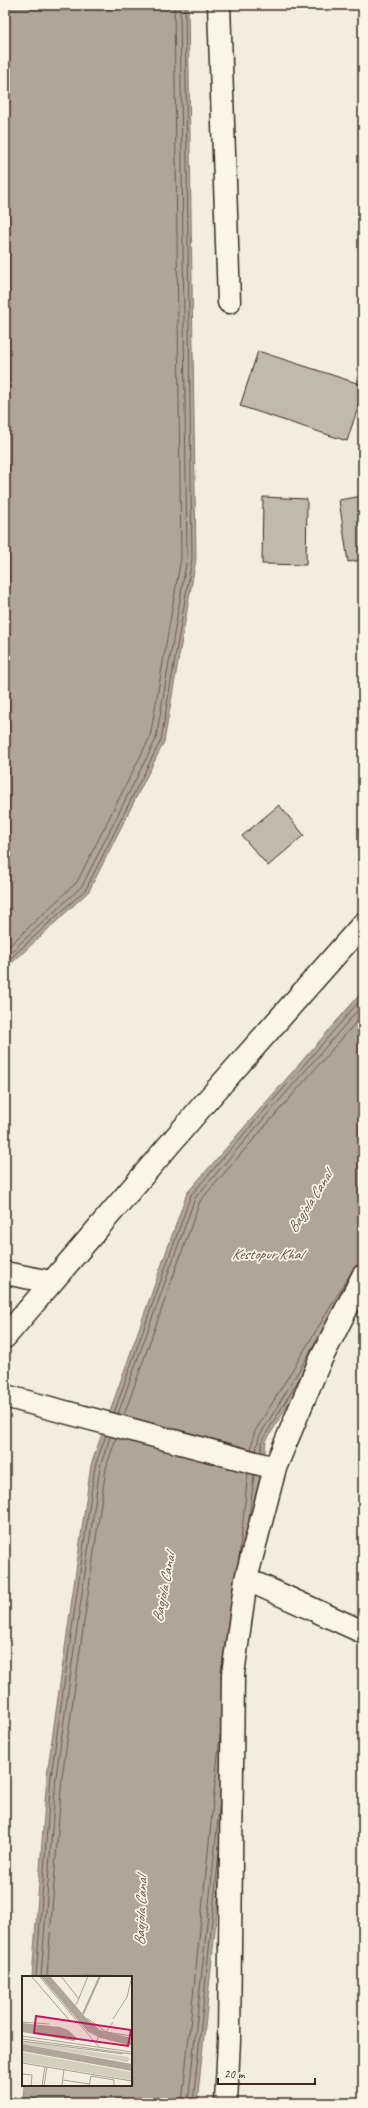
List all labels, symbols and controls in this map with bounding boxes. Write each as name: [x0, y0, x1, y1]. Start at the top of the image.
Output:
water label: Bagjola Canal: [283, 1163, 340, 1236]
water label: Kestopur Khal: [232, 1245, 308, 1264]
water label: Bagjola Canal: [148, 1547, 181, 1624]
water label: Bagjola Canal: [130, 1871, 152, 1946]
inset map: [22, 1976, 132, 2086]
scale bar: [218, 2060, 315, 2086]
text: 20 m: [224, 2066, 246, 2082]

